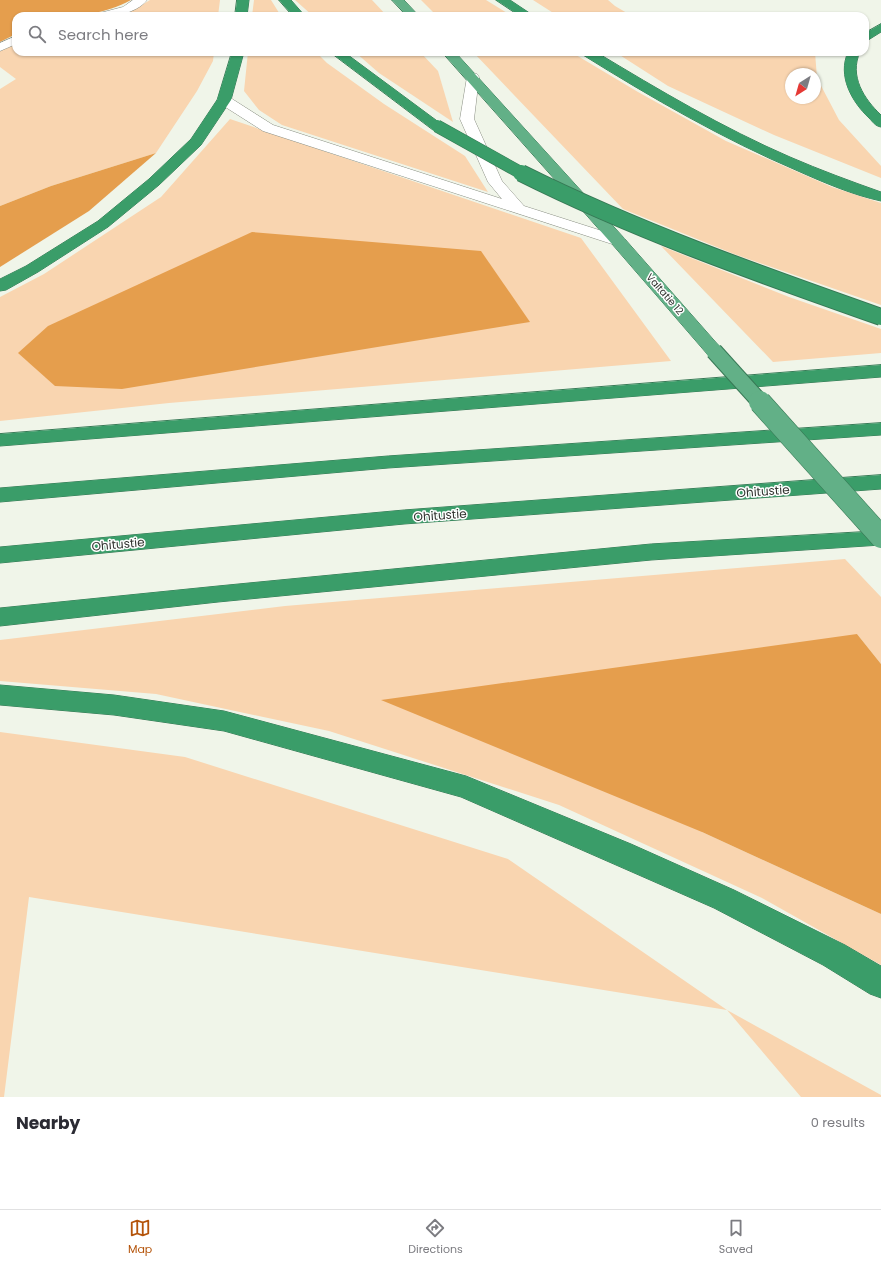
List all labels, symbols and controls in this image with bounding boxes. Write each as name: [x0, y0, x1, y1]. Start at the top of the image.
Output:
search box: [12, 12, 869, 56]
icon: search: [26, 23, 48, 45]
text: Search here: [58, 24, 148, 45]
north arrow: [785, 68, 821, 104]
street label: Valtatie 12: [643, 270, 687, 318]
street label: Ohitustie: [736, 481, 790, 501]
street label: Ohitustie: [413, 505, 467, 525]
street label: Ohitustie: [91, 533, 145, 555]
text: Nearby: [16, 1111, 80, 1135]
text: 0 results: [811, 1113, 865, 1132]
tab: Map: [128, 1217, 152, 1258]
tab: Directions: [408, 1217, 463, 1258]
tab: Saved: [719, 1217, 753, 1258]

